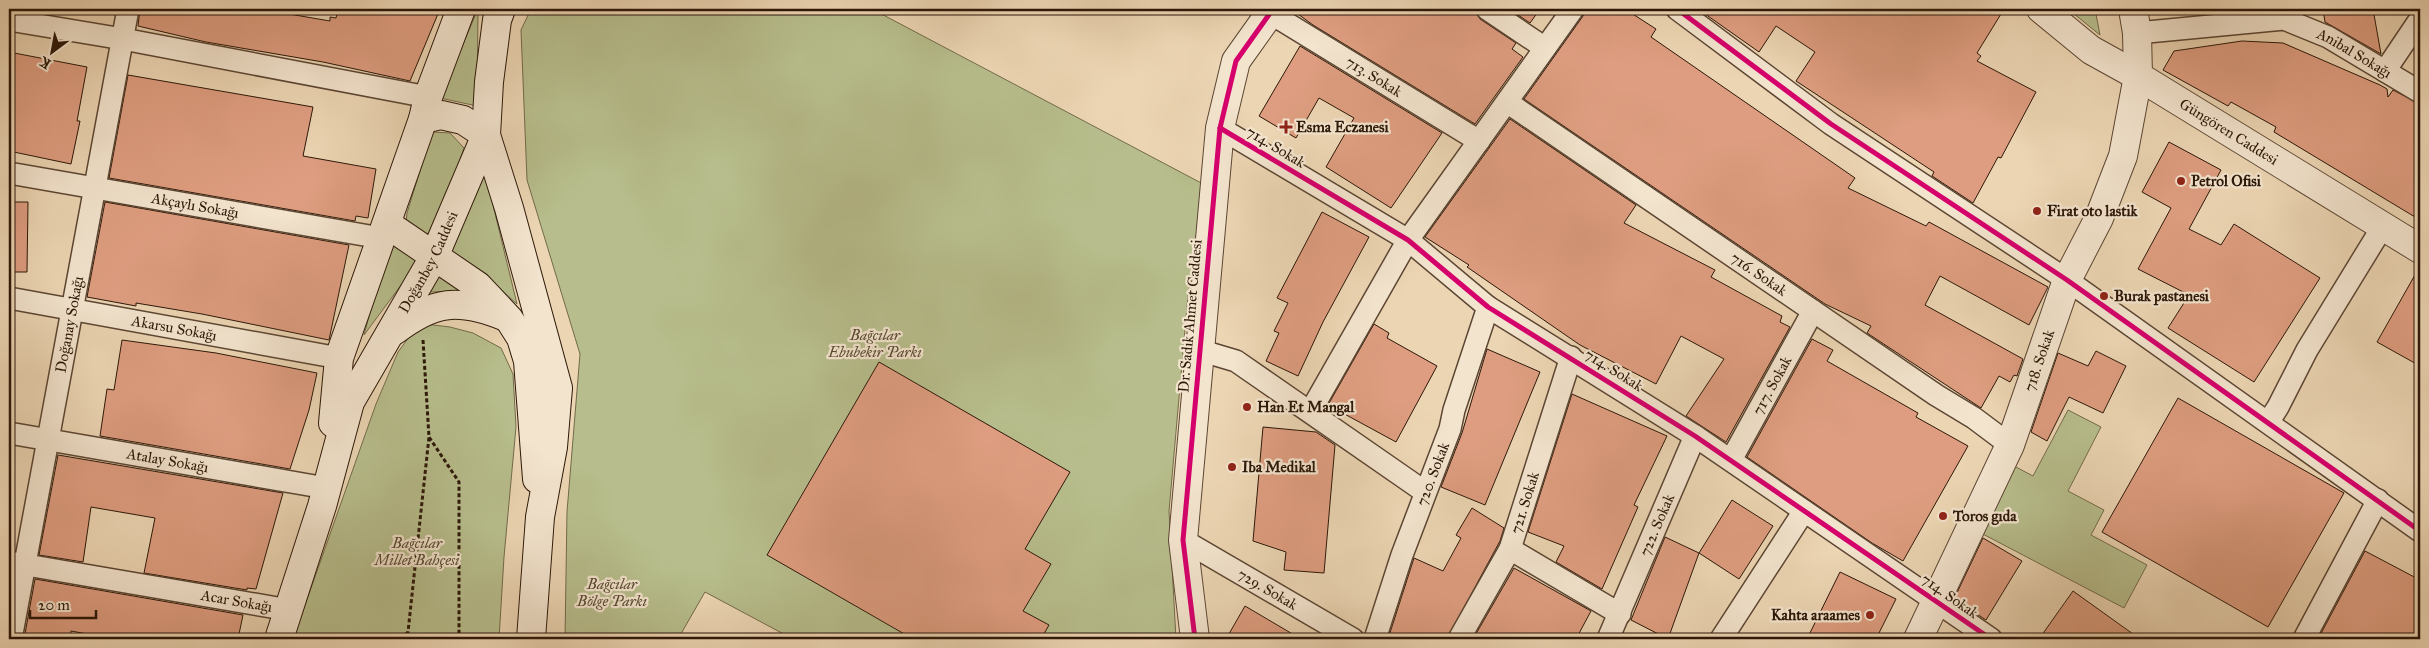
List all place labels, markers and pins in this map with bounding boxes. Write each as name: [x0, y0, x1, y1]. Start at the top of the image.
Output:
place label: Esma Eczanesi: [1296, 118, 1390, 136]
marker: Esma Eczanesi: [1280, 121, 1292, 133]
place label: Petrol Ofisi: [2191, 172, 2262, 190]
marker: Petrol Ofisi: [2175, 175, 2187, 187]
place label: Firat oto lastik: [2047, 202, 2139, 220]
marker: Firat oto lastik: [2031, 205, 2043, 217]
place label: Burak pastanesi: [2114, 287, 2210, 306]
marker: Burak pastanesi: [2098, 290, 2110, 302]
place label: Han Et Mangal: [1257, 398, 1355, 417]
marker: Han Et Mangal: [1241, 401, 1253, 413]
place label: Iba Medikal: [1242, 458, 1317, 476]
marker: Iba Medikal: [1226, 461, 1238, 473]
place label: Toros gıda: [1952, 507, 2017, 526]
marker: Toros gıda: [1937, 510, 1949, 522]
place label: Kahta araames: [1771, 606, 1861, 624]
marker: Kahta araames: [1864, 609, 1876, 621]

